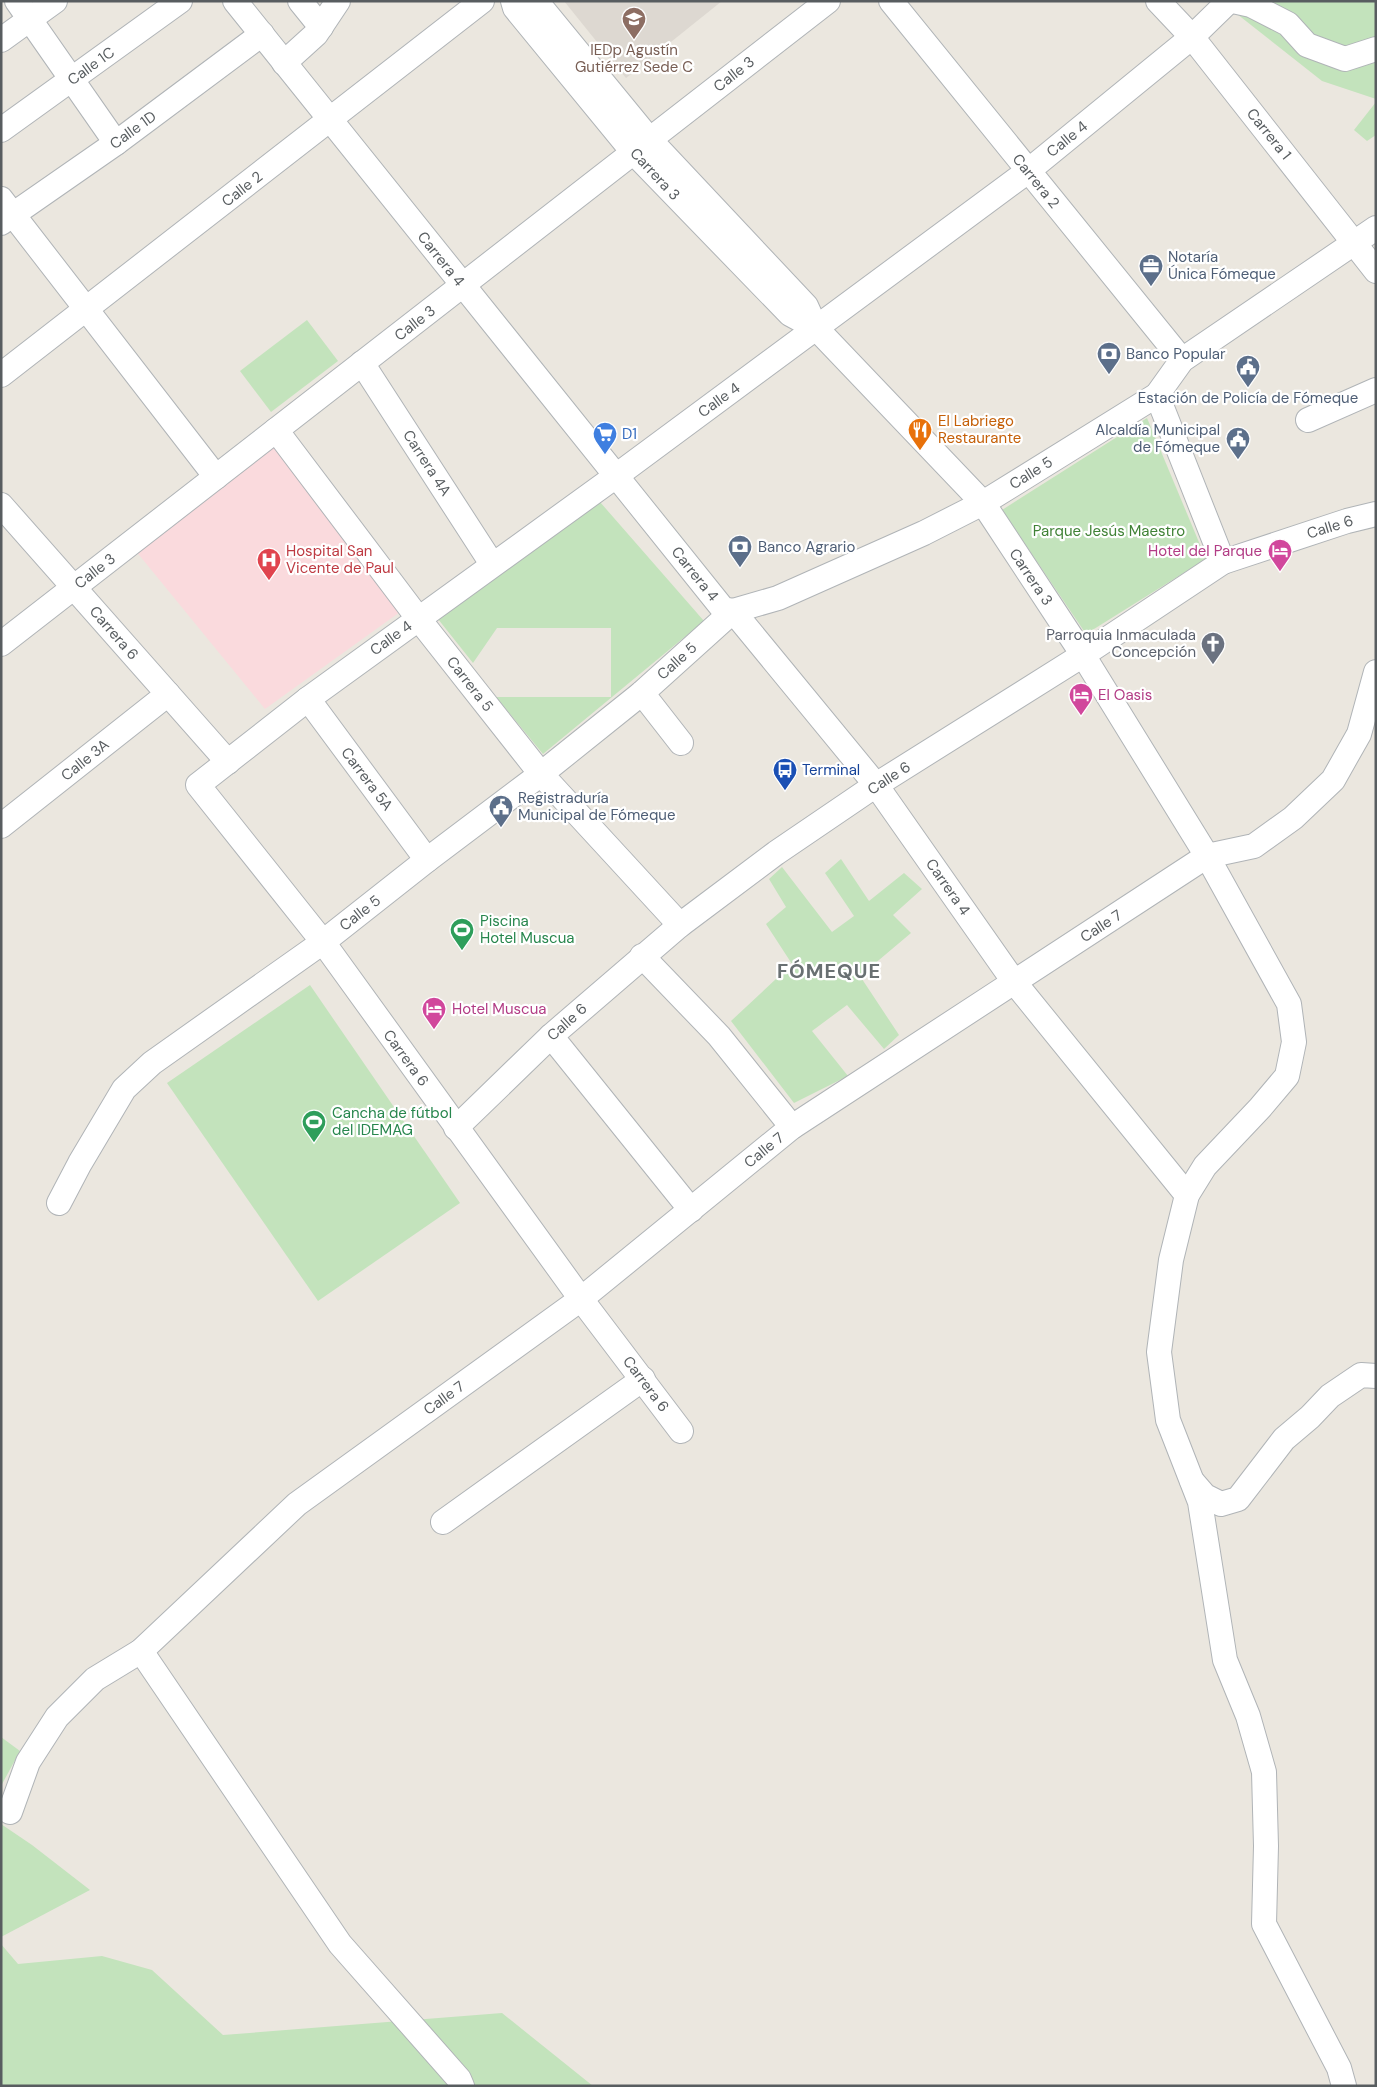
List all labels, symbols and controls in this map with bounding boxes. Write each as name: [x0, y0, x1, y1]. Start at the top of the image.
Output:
school or university icon: IEDp Agustín Gutiérrez Sede C: [621, 6, 647, 40]
place label: IEDp Agustín Gutiérrez Sede C: [575, 40, 693, 77]
street label: Calle 1C: [63, 42, 119, 90]
street label: Calle 3: [709, 52, 759, 96]
street label: Carrera 1: [1242, 104, 1296, 164]
street label: Calle 1D: [106, 106, 160, 154]
street label: Calle 4: [1042, 116, 1092, 162]
street label: Carrera 3: [626, 143, 684, 205]
street label: Carrera 2: [1008, 150, 1064, 212]
street label: Calle 2: [217, 167, 267, 211]
street label: Carrera 4: [413, 227, 469, 291]
place label: Notaría Única Fómeque: [1168, 247, 1276, 284]
office icon: Notaría Única Fómeque: [1138, 253, 1164, 287]
street label: Calle 3: [390, 301, 440, 345]
bank icon: Banco Popular: [1096, 341, 1122, 375]
place label: Banco Popular: [1126, 344, 1226, 364]
public building icon: Estación de Policía de Fómeque: [1235, 354, 1261, 388]
street label: Calle 4: [694, 378, 744, 422]
place label: Estación de Policía de Fómeque: [1138, 388, 1358, 408]
place label: El Labriego Restaurante: [938, 411, 1021, 448]
restaurant icon: El Labriego Restaurante: [907, 417, 933, 451]
place label: Alcaldía Municipal de Fómeque: [1095, 420, 1220, 457]
supermarket icon: D1: [592, 421, 618, 455]
place label: D1: [622, 424, 637, 444]
street label: Carrera 4A: [398, 426, 456, 500]
public building icon: Alcaldía Municipal de Fómeque: [1225, 426, 1251, 460]
street label: Calle 5: [1006, 452, 1056, 494]
street label: Calle 6: [1304, 510, 1356, 544]
park label: Parque Jesús Maestro: [1033, 521, 1185, 541]
bank icon: Banco Agrario: [727, 534, 753, 568]
place label: Banco Agrario: [758, 537, 855, 557]
hotel icon: Hotel del Parque: [1267, 538, 1293, 572]
place label: Hospital San Vicente de Paul: [286, 541, 394, 578]
place label: Hotel del Parque: [1148, 541, 1262, 561]
street label: Carrera 4: [667, 542, 723, 606]
street label: Carrera 3: [1005, 545, 1057, 609]
hospital icon: Hospital San Vicente de Paul: [256, 547, 282, 581]
street label: Calle 3: [70, 549, 120, 593]
street label: Carrera 6: [85, 602, 143, 664]
street label: Calle 4: [366, 616, 416, 660]
place label: Parroquia Inmaculada Concepción: [1046, 625, 1196, 662]
church icon: Parroquia Inmaculada Concepción: [1200, 631, 1226, 665]
street label: Calle 5: [653, 638, 701, 684]
street label: Carrera 5: [442, 652, 498, 716]
hotel icon: El Oasis: [1068, 682, 1094, 716]
place label: El Oasis: [1098, 685, 1152, 705]
street label: Calle 3A: [57, 734, 113, 786]
street label: Carrera 5A: [337, 743, 397, 815]
bus stop icon: Terminal: [772, 757, 798, 791]
street label: Calle 6: [864, 757, 914, 799]
place label: Terminal: [802, 760, 860, 780]
place label: Registraduría Municipal de Fómeque: [518, 788, 675, 825]
public building icon: Registraduría Municipal de Fómeque: [488, 794, 514, 828]
street label: Carrera 4: [921, 855, 975, 919]
street label: Calle 5: [335, 891, 385, 935]
street label: Calle 7: [1076, 905, 1126, 947]
place label: Piscina Hotel Muscua: [480, 911, 574, 948]
sports icon: Piscina Hotel Muscua: [449, 917, 475, 951]
district label: FÓMEQUE: [777, 958, 881, 984]
hotel icon: Hotel Muscua: [421, 996, 447, 1030]
place label: Hotel Muscua: [452, 999, 546, 1019]
street label: Calle 6: [543, 999, 591, 1045]
street label: Carrera 6: [379, 1026, 433, 1090]
place label: Cancha de fútbol del IDEMAG: [332, 1103, 452, 1140]
sports icon: Cancha de fútbol del IDEMAG: [301, 1109, 327, 1143]
street label: Calle 7: [740, 1128, 788, 1172]
street label: Carrera 6: [618, 1352, 674, 1416]
street label: Calle 7: [419, 1376, 469, 1420]

